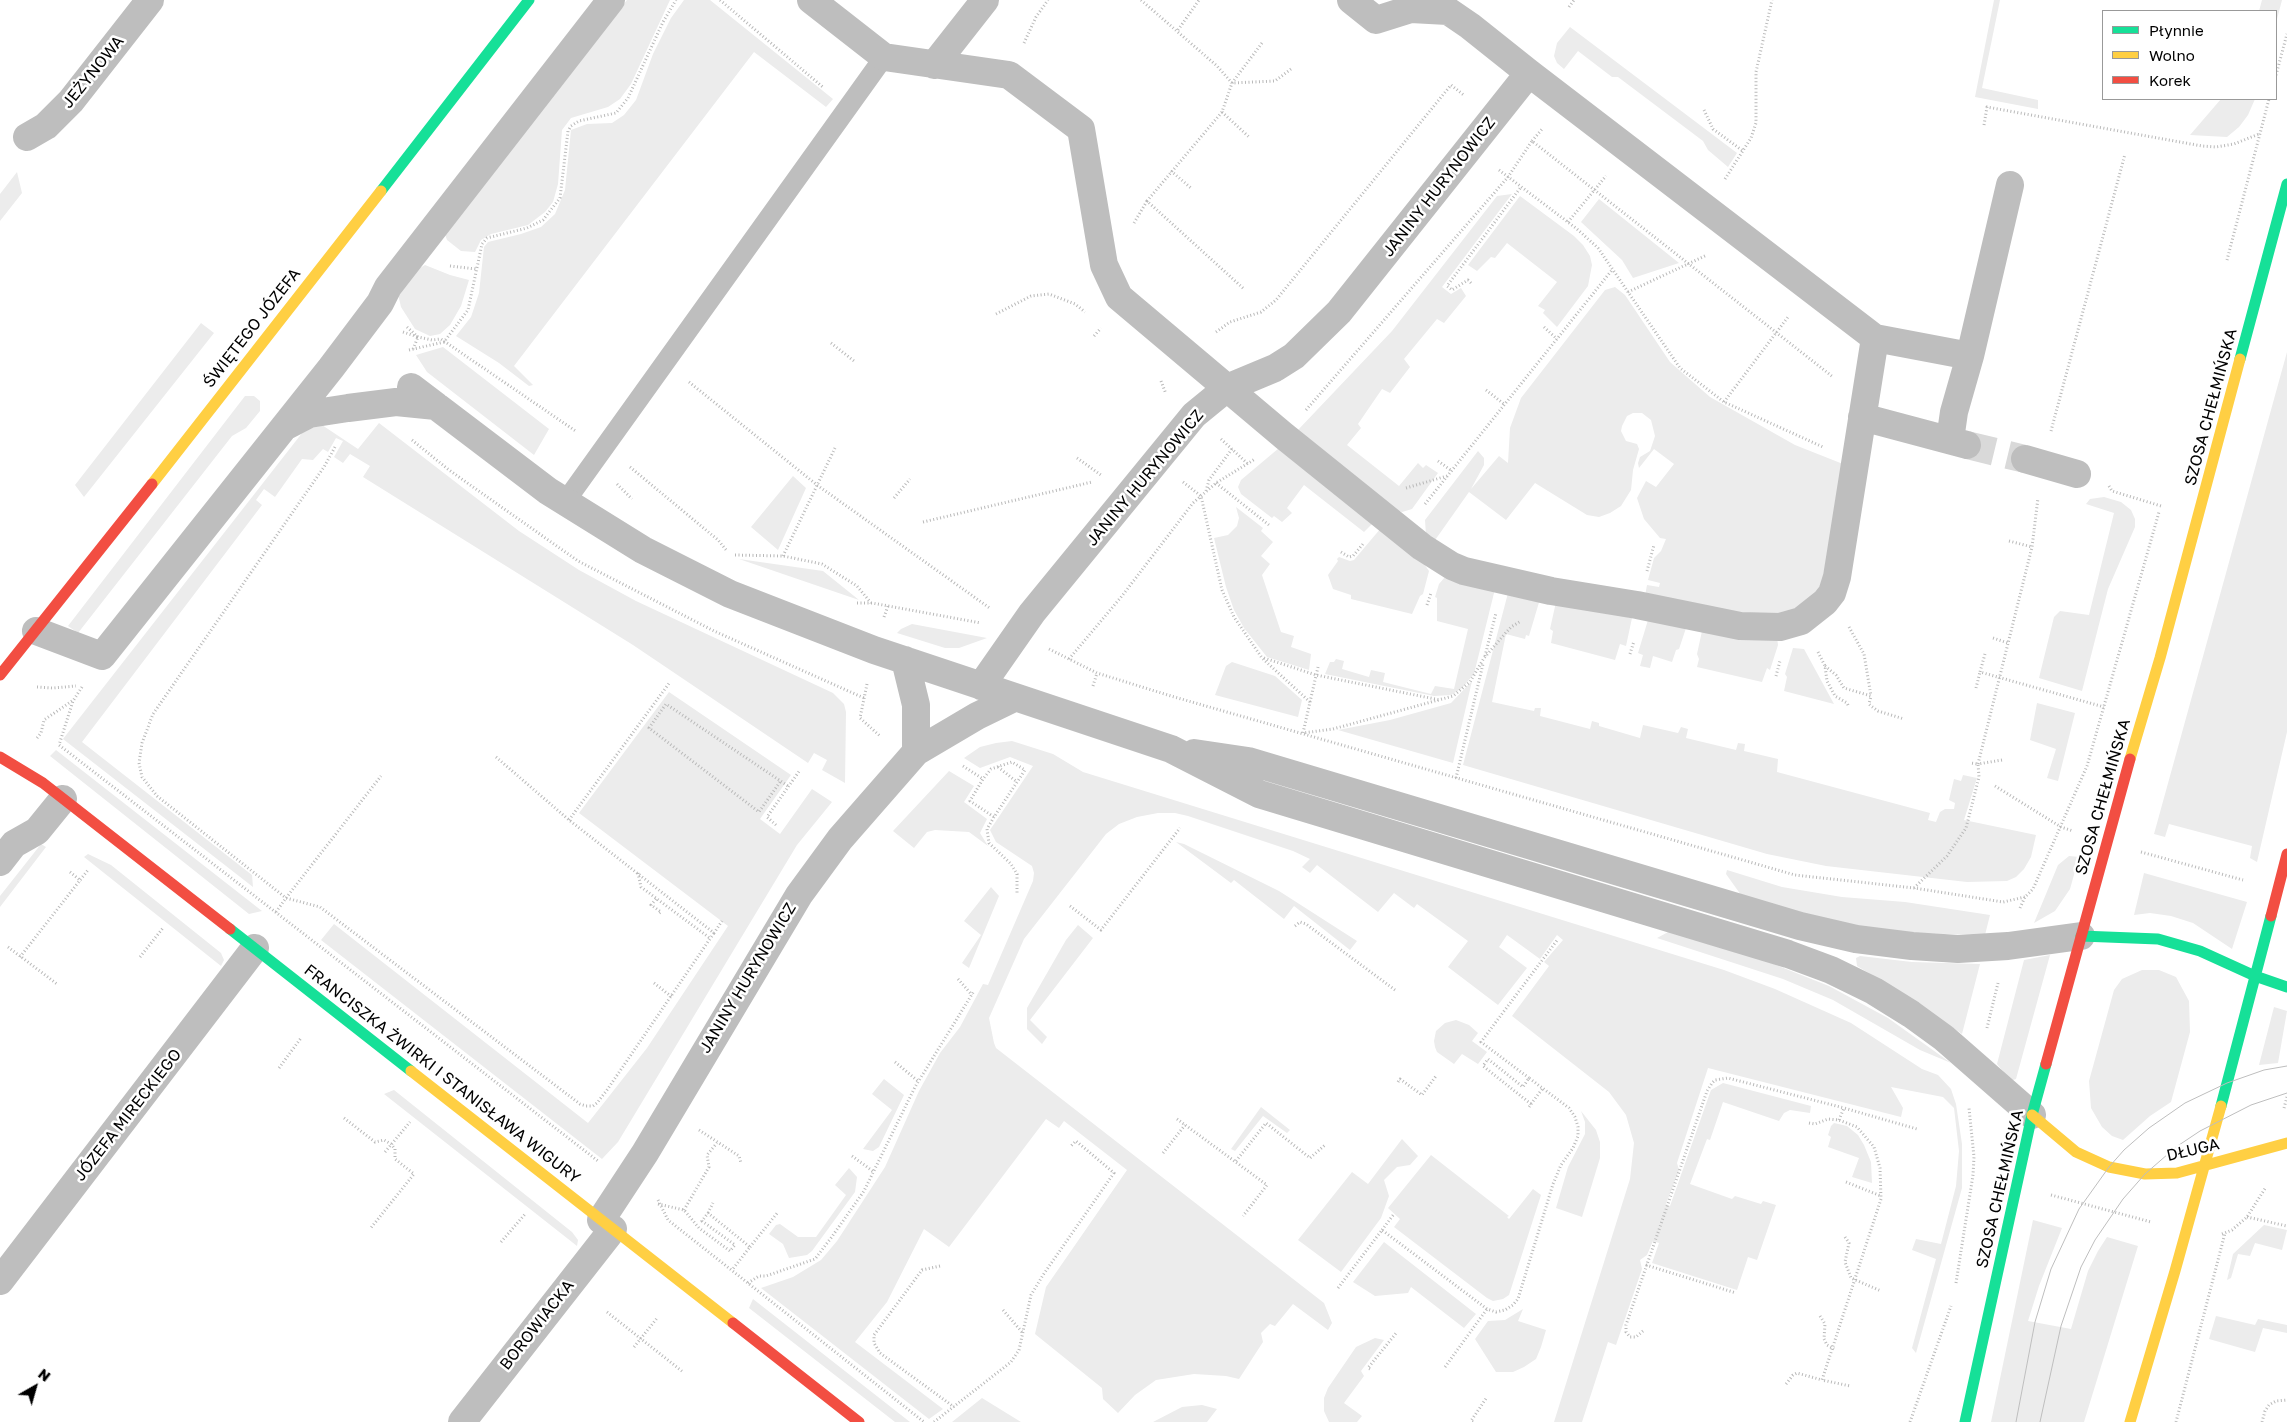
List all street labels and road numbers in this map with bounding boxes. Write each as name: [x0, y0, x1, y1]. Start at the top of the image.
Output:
street label: JEŻYNOWA: [58, 32, 128, 112]
street label: JANINY HURYNOWICZ: [1379, 113, 1499, 261]
street label: ŚWIĘTEGO JÓZEFA: [199, 264, 305, 392]
street label: SZOSA CHEŁMIŃSKA: [2181, 326, 2241, 488]
street label: JANINY HURYNOWICZ: [1082, 406, 1208, 550]
street label: SZOSA CHEŁMIŃSKA: [2071, 717, 2135, 877]
street label: JANINY HURYNOWICZ: [696, 899, 800, 1057]
street label: FRANCISZKA ŻWIRKI I STANISŁAWA WIGURY: [300, 960, 584, 1188]
street label: JÓZEFA MIRECKIEGO: [70, 1045, 186, 1185]
street label: SZOSA CHEŁMIŃSKA: [1972, 1108, 2028, 1270]
street label: DŁUGA: [2165, 1135, 2221, 1165]
street label: BOROWIACKA: [496, 1276, 578, 1374]

